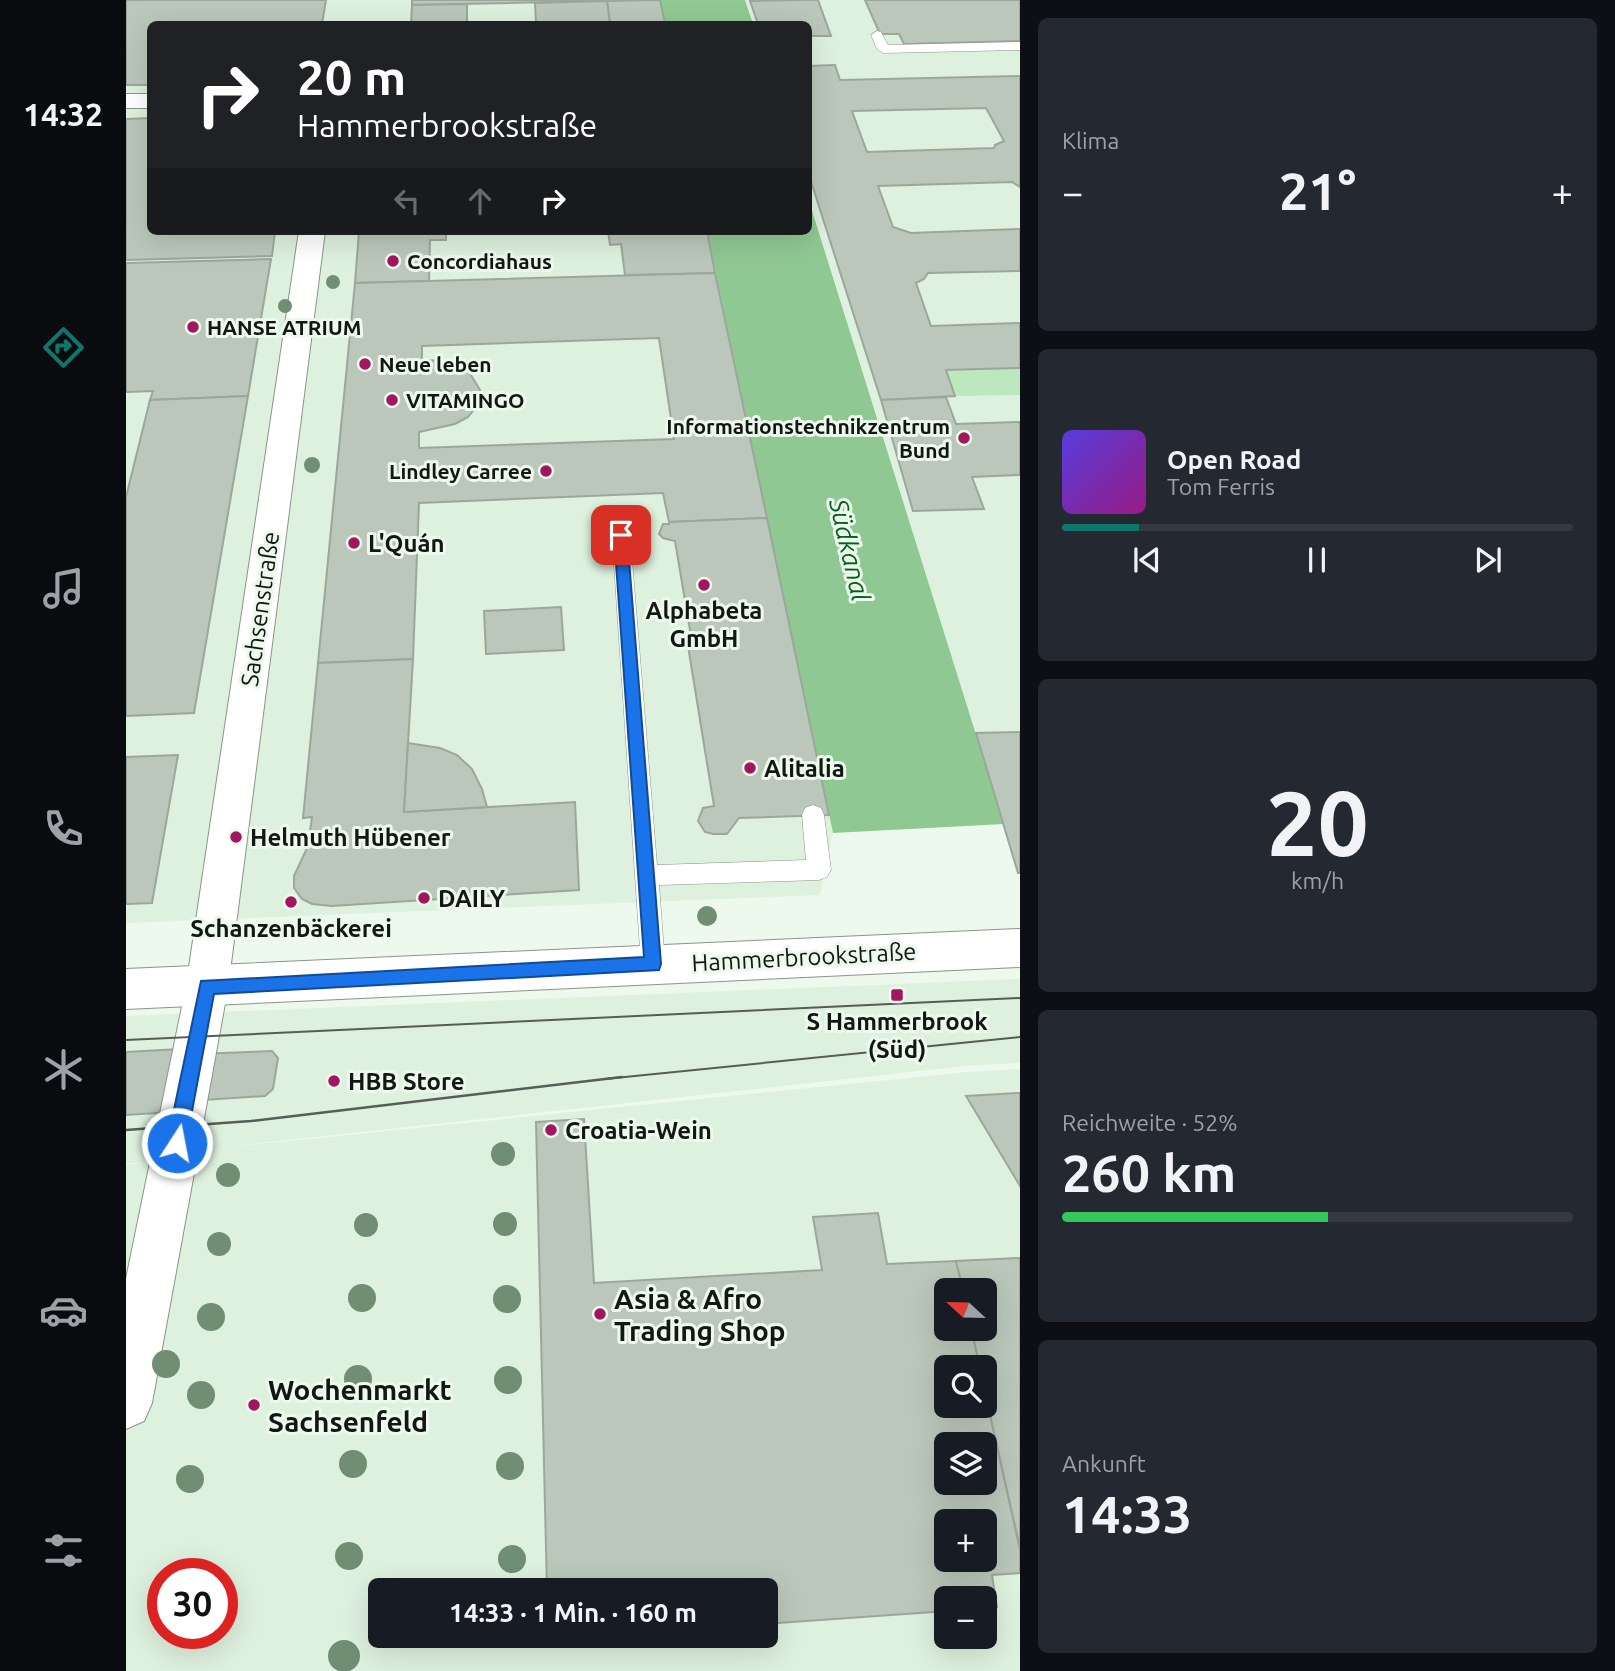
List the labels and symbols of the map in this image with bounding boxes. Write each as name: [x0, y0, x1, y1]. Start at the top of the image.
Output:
place label: Concordiahaus: [407, 249, 552, 273]
marker: Concordiahaus: [385, 253, 401, 269]
place label: HANSE ATRIUM: [207, 315, 361, 339]
marker: HANSE ATRIUM: [185, 319, 201, 335]
place label: Neue leben: [379, 352, 492, 376]
marker: Neue leben: [357, 356, 373, 372]
place label: VITAMINGO: [406, 388, 525, 412]
marker: VITAMINGO: [384, 392, 400, 408]
place label: Informationstechnikzentrum Bund: [666, 414, 950, 462]
marker: Informationstechnikzentrum Bund: [956, 430, 972, 446]
place label: Lindley Carree: [389, 459, 532, 483]
marker: Lindley Carree: [538, 463, 554, 479]
water label: Südkanal: [824, 495, 876, 604]
pin: [591, 505, 651, 565]
street label: Sachsenstraße: [236, 530, 284, 688]
place label: L'Quán: [368, 530, 445, 557]
marker: L'Quán: [346, 535, 362, 551]
marker: Alphabeta GmbH: [696, 577, 712, 593]
place label: Alphabeta GmbH: [646, 597, 762, 652]
place label: Alitalia: [764, 755, 845, 782]
marker: Alitalia: [742, 760, 758, 776]
place label: Helmuth Hübener: [250, 824, 451, 851]
marker: Helmuth Hübener: [228, 829, 244, 845]
place label: DAILY: [438, 885, 506, 912]
marker: DAILY: [416, 890, 432, 906]
marker: Schanzenbäckerei: [283, 894, 299, 910]
place label: Schanzenbäckerei: [190, 915, 392, 942]
street label: Hammerbrookstraße: [691, 938, 917, 976]
marker: S Hammerbrook (Süd): [889, 987, 905, 1003]
place label: S Hammerbrook (Süd): [806, 1008, 988, 1063]
place label: HBB Store: [348, 1068, 464, 1095]
marker: HBB Store: [326, 1073, 342, 1089]
position arrow: [140, 1106, 214, 1180]
place label: Croatia-Wein: [565, 1117, 712, 1144]
marker: Croatia-Wein: [543, 1122, 559, 1138]
north arrow: [934, 1278, 998, 1340]
place label: Asia & Afro Trading Shop: [614, 1283, 786, 1346]
marker: Asia & Afro Trading Shop: [592, 1306, 608, 1322]
place label: Wochenmarkt Sachsenfeld: [268, 1374, 452, 1437]
marker: Wochenmarkt Sachsenfeld: [246, 1397, 262, 1413]
speed limit sign: 30: [147, 1558, 238, 1649]

